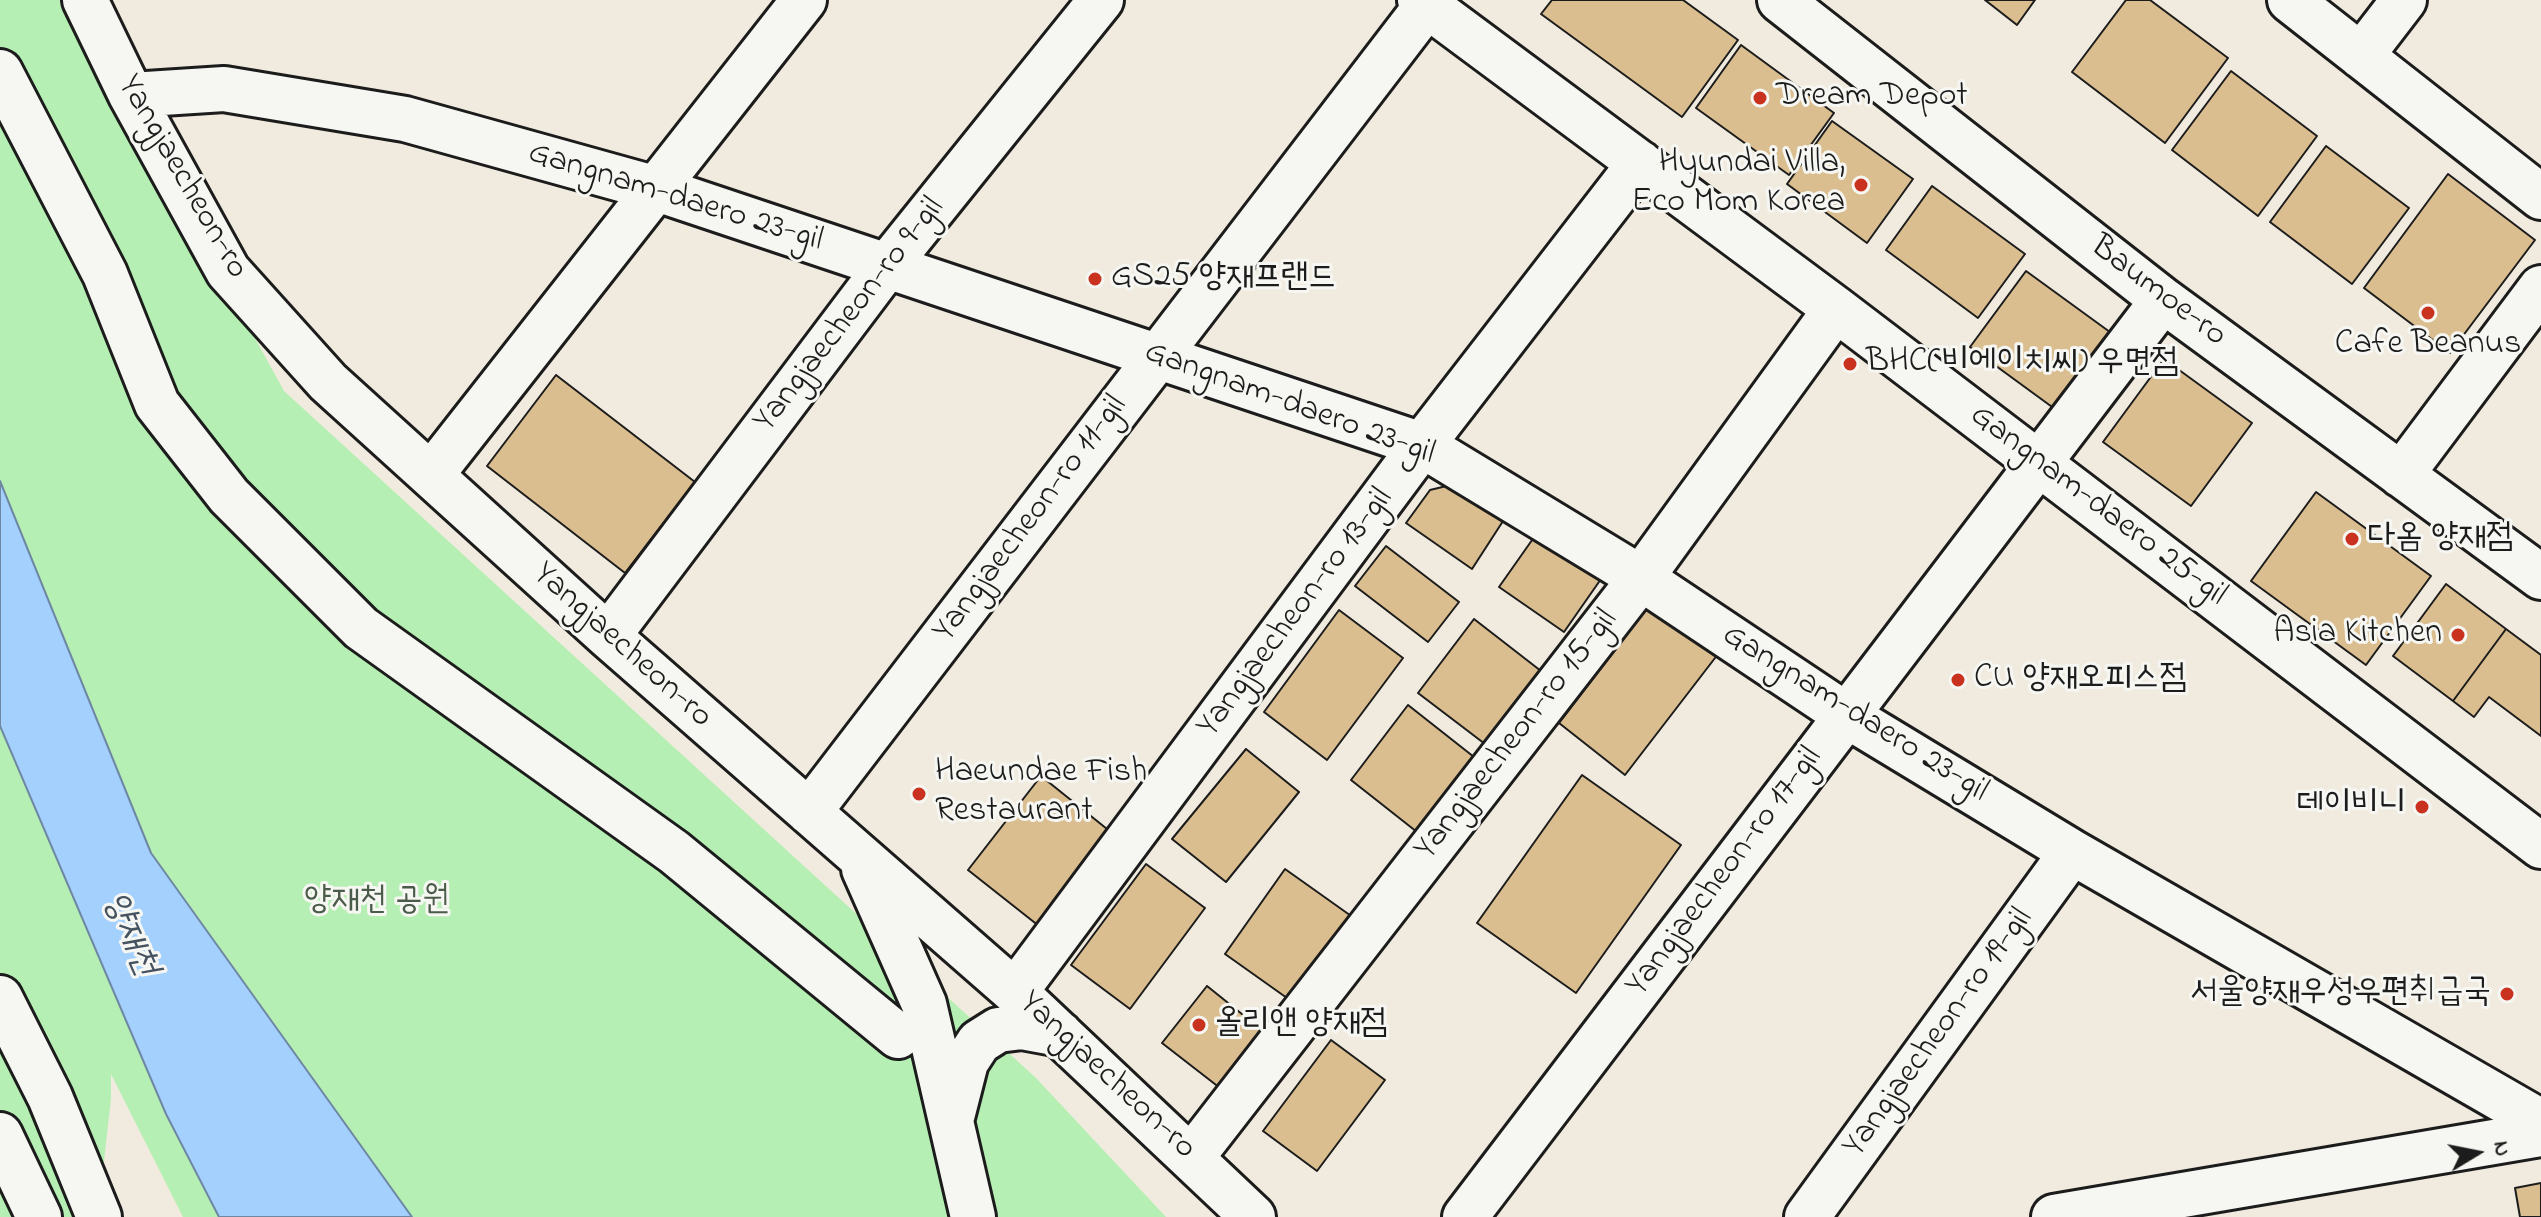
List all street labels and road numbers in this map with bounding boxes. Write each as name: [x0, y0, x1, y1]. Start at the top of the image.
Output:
street label: Yangjaecheon-ro: [106, 69, 256, 287]
street label: Gangnam-daero 23-gil: [523, 135, 827, 263]
street label: Yangjaecheon-ro 9-gil: [747, 190, 955, 442]
street label: Baumoe-ro: [2080, 228, 2234, 358]
street label: Gangnam-daero 23-gil: [1138, 333, 1440, 477]
street label: Yangjaecheon-ro 11-gil: [926, 389, 1138, 651]
street label: Gangnam-daero 25-gil: [1960, 397, 2234, 617]
street label: Yangjaecheon-ro 13-gil: [1190, 481, 1404, 747]
street label: Yangjaecheon-ro: [523, 555, 719, 739]
street label: Yangjaecheon-ro 15-gil: [1407, 602, 1629, 870]
street label: Gangnam-daero 23-gil: [1713, 617, 1995, 813]
street label: Yangjaecheon-ro 17-gil: [1619, 740, 1833, 1006]
street label: Yangjaecheon-ro 19-gil: [1836, 902, 2044, 1166]
street label: Yangjaecheon-ro: [1009, 984, 1203, 1170]

